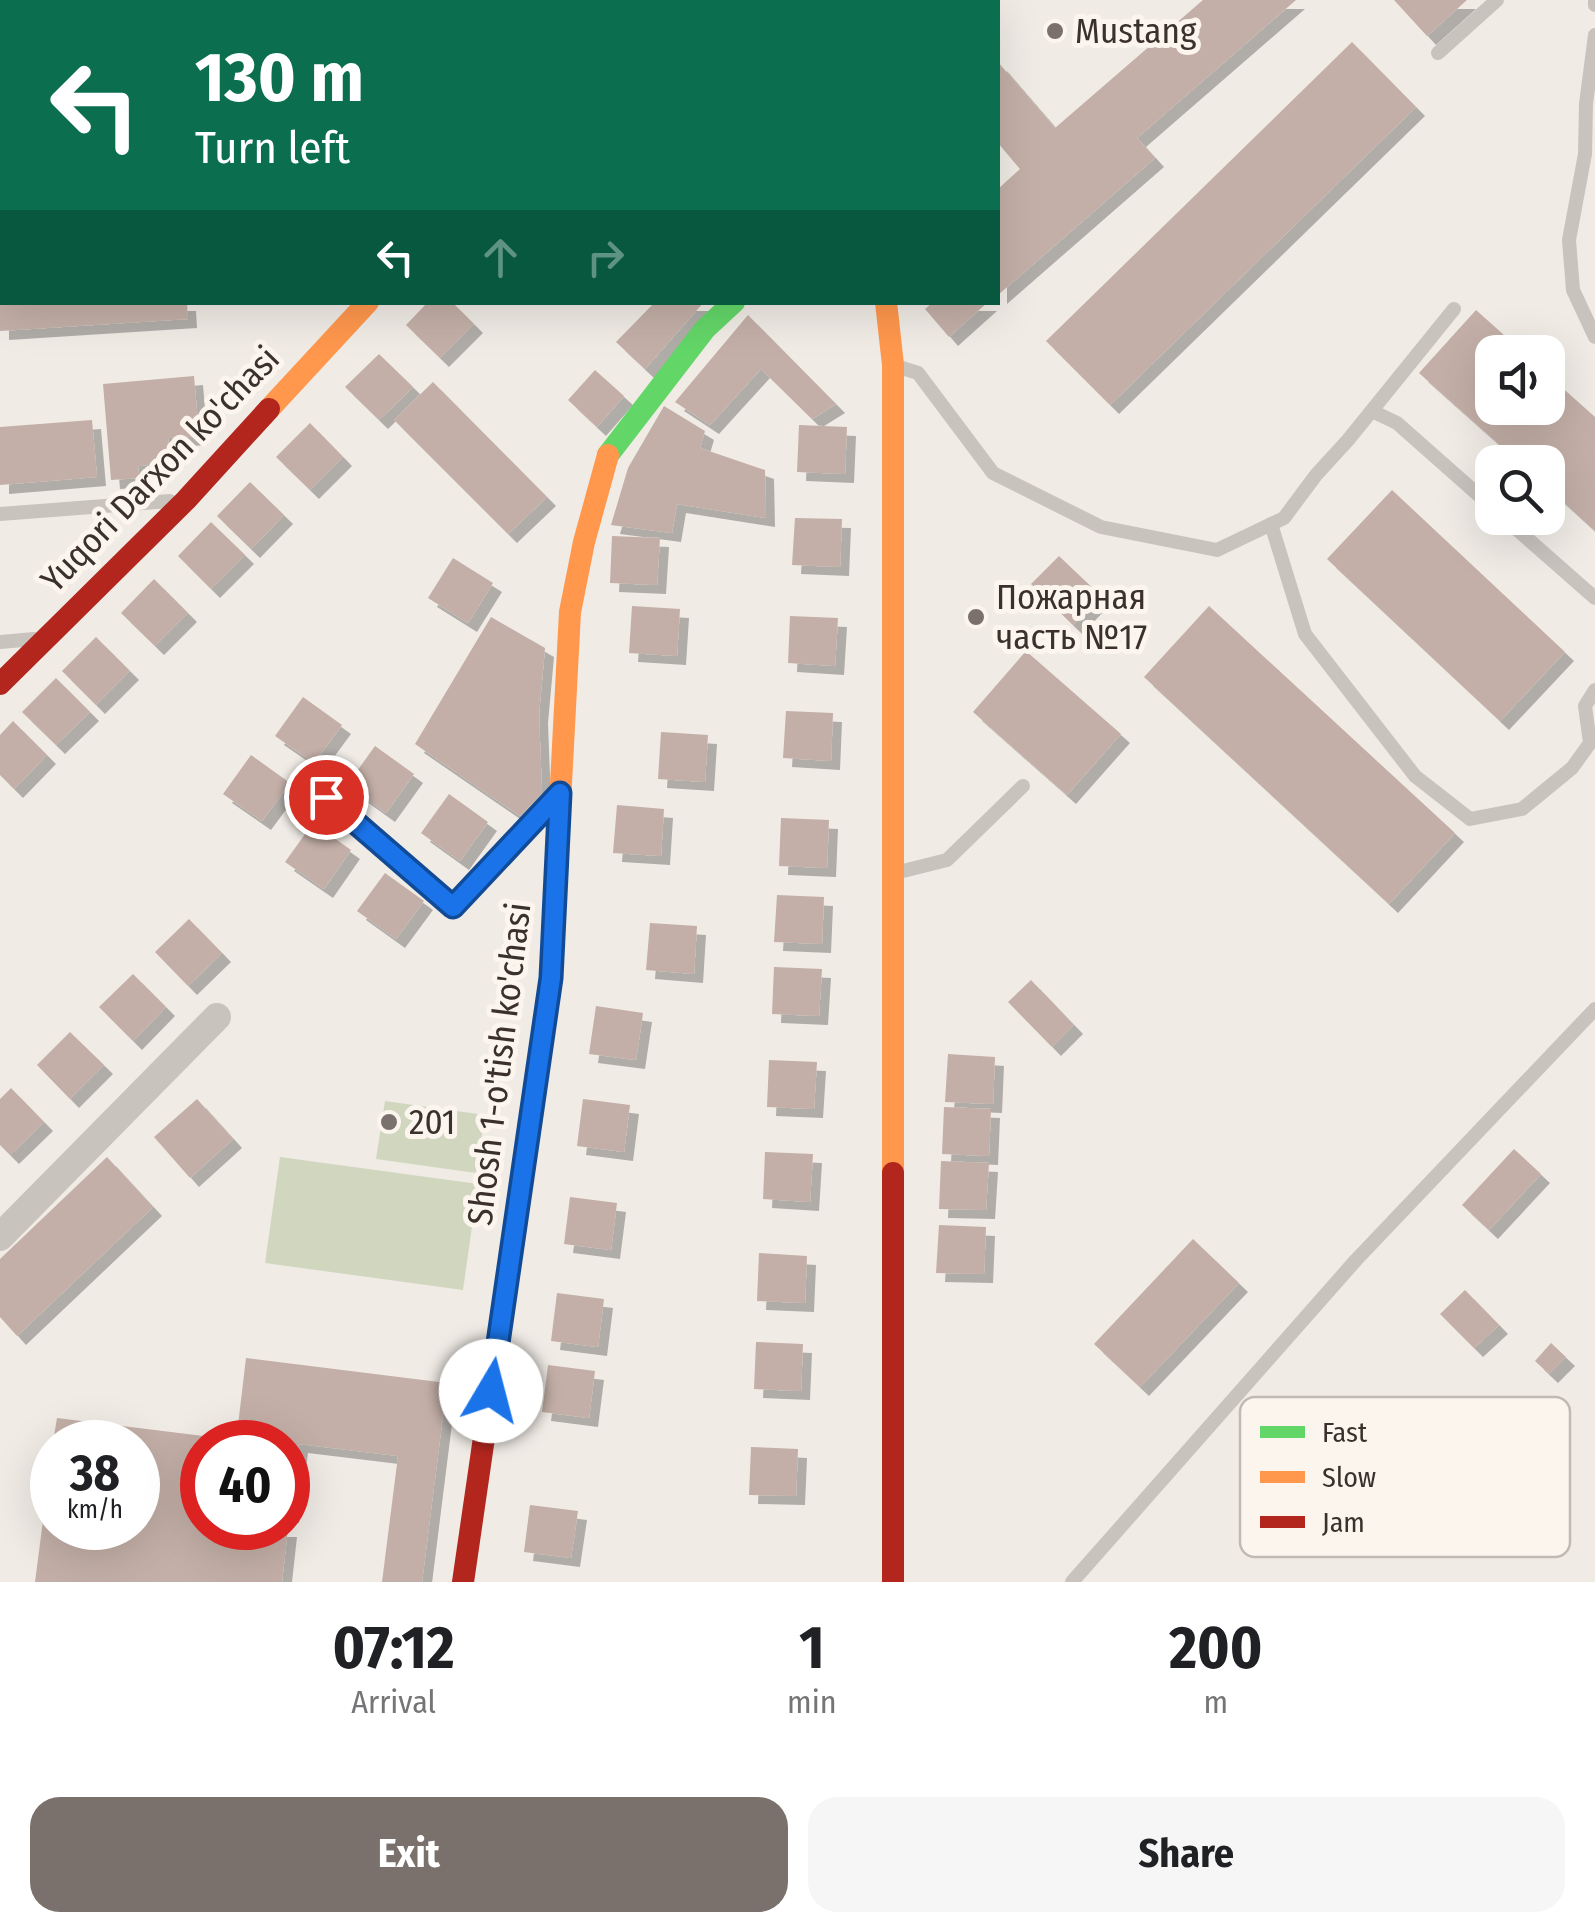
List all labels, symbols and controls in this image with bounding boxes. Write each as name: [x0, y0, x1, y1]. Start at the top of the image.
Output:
place label: Mustang: [1075, 10, 1197, 52]
marker: Mustang: [1044, 20, 1066, 42]
text: 130 m: [195, 36, 364, 120]
icon: left: [30, 40, 160, 170]
text: Turn left: [195, 121, 350, 175]
icon: left: [368, 230, 423, 285]
icon: ahead: [473, 230, 528, 285]
icon: right: [578, 230, 633, 285]
map controls: [1475, 335, 1565, 535]
button: sound: [1475, 335, 1565, 425]
street label: Yuqori Darxon ko'chasi: [32, 338, 288, 600]
button: search: [1475, 445, 1565, 535]
place label: Пожарная часть №17: [996, 576, 1147, 658]
marker: Пожарная часть №17: [965, 606, 987, 628]
pin: [284, 755, 369, 840]
icon: arrive: [299, 770, 354, 825]
street label: Shosh 1-o'tish ko'chasi: [458, 900, 540, 1228]
place label: 201: [409, 1101, 455, 1143]
marker: 201: [378, 1111, 400, 1133]
position arrow: [439, 1339, 543, 1443]
legend: [1240, 1397, 1570, 1557]
text: Fast: [1322, 1416, 1368, 1449]
speed limit sign: 40: [180, 1420, 310, 1550]
text: 38: [70, 1443, 120, 1503]
text: Slow: [1322, 1461, 1376, 1494]
text: km/h: [67, 1495, 123, 1525]
text: Jam: [1322, 1506, 1365, 1539]
text: 07:12: [333, 1612, 455, 1684]
text: 1: [799, 1612, 825, 1684]
text: 200: [1169, 1612, 1262, 1684]
text: Arrival: [351, 1683, 436, 1721]
text: min: [787, 1683, 837, 1721]
text: m: [1204, 1683, 1228, 1721]
button: Exit: [30, 1797, 788, 1912]
button: Share: [808, 1797, 1565, 1912]

